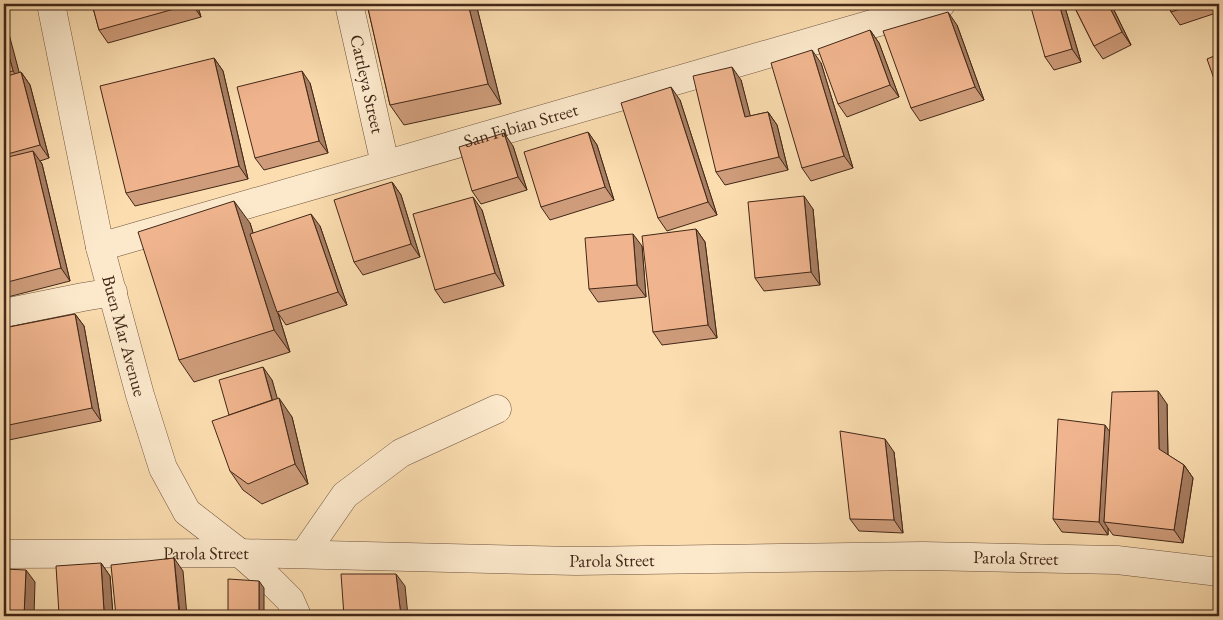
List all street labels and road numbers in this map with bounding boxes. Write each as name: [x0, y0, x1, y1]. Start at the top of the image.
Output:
street label: Cattleya Street: [345, 32, 390, 136]
street label: San Fabian Street: [461, 97, 581, 152]
street label: Buen Mar Avenue: [97, 273, 152, 399]
street label: Parola Street: [163, 541, 249, 564]
street label: Parola Street: [973, 545, 1059, 570]
street label: Parola Street: [569, 548, 655, 572]

